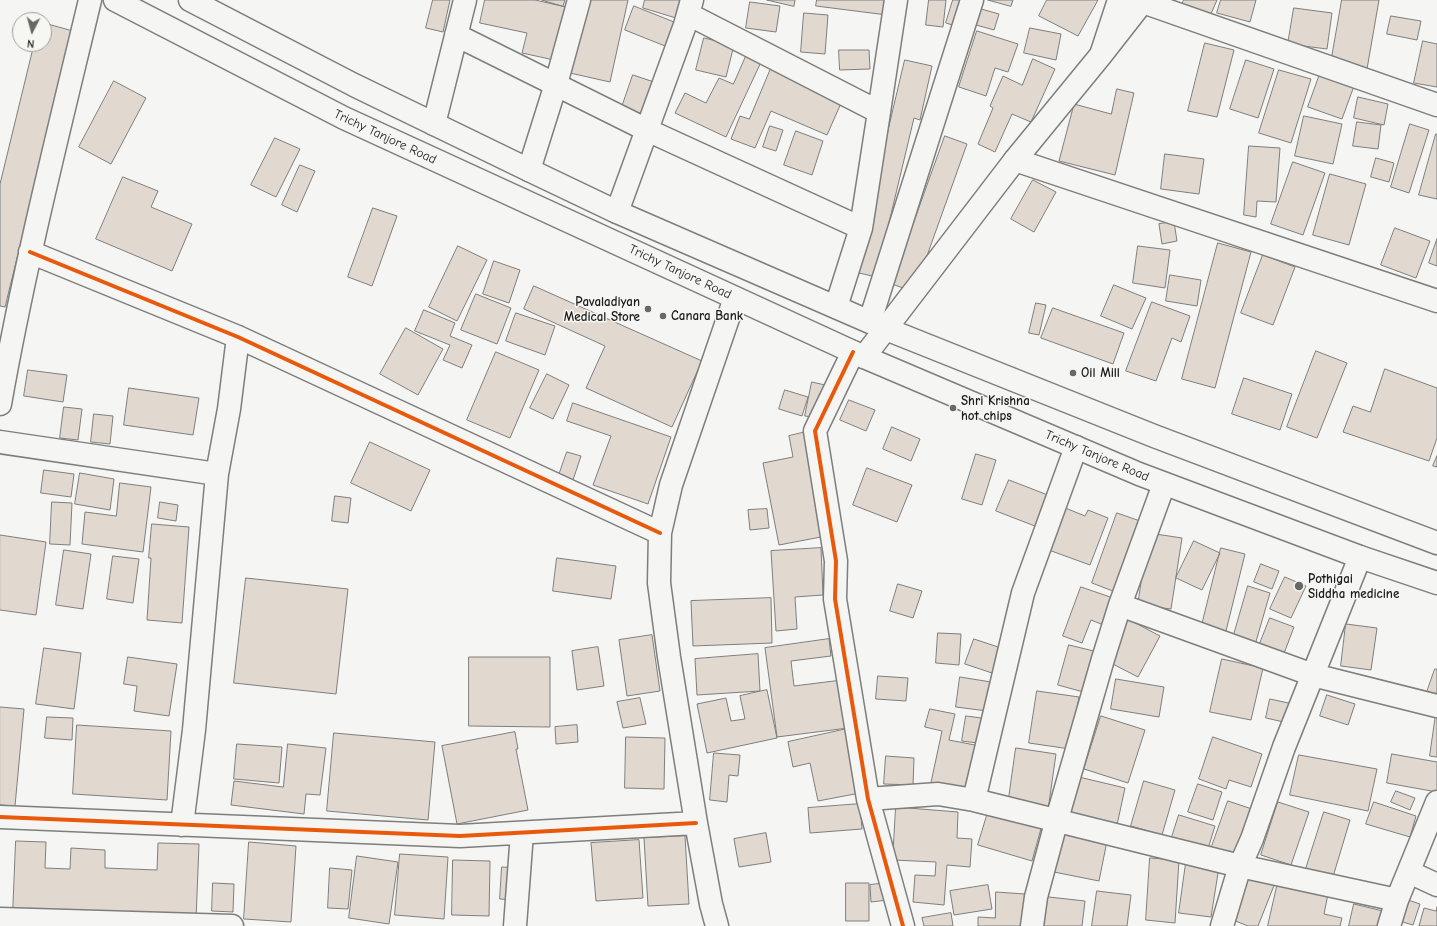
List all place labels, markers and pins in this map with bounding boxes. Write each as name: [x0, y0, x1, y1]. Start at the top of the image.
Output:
place label: Pavaladiyan Medical Store: [564, 294, 640, 325]
marker: Pavaladiyan Medical Store: [643, 304, 653, 314]
place label: Canara Bank: [671, 308, 743, 324]
marker: Canara Bank: [658, 311, 668, 321]
place label: Oil Mill: [1081, 365, 1120, 381]
marker: Oil Mill: [1068, 368, 1078, 378]
place label: Shri Krishna hot chips: [961, 393, 1030, 424]
marker: Shri Krishna hot chips: [948, 403, 958, 413]
place label: Pothigai Siddha medicine: [1308, 571, 1399, 602]
marker: Pothigai Siddha medicine: [1293, 580, 1305, 592]

